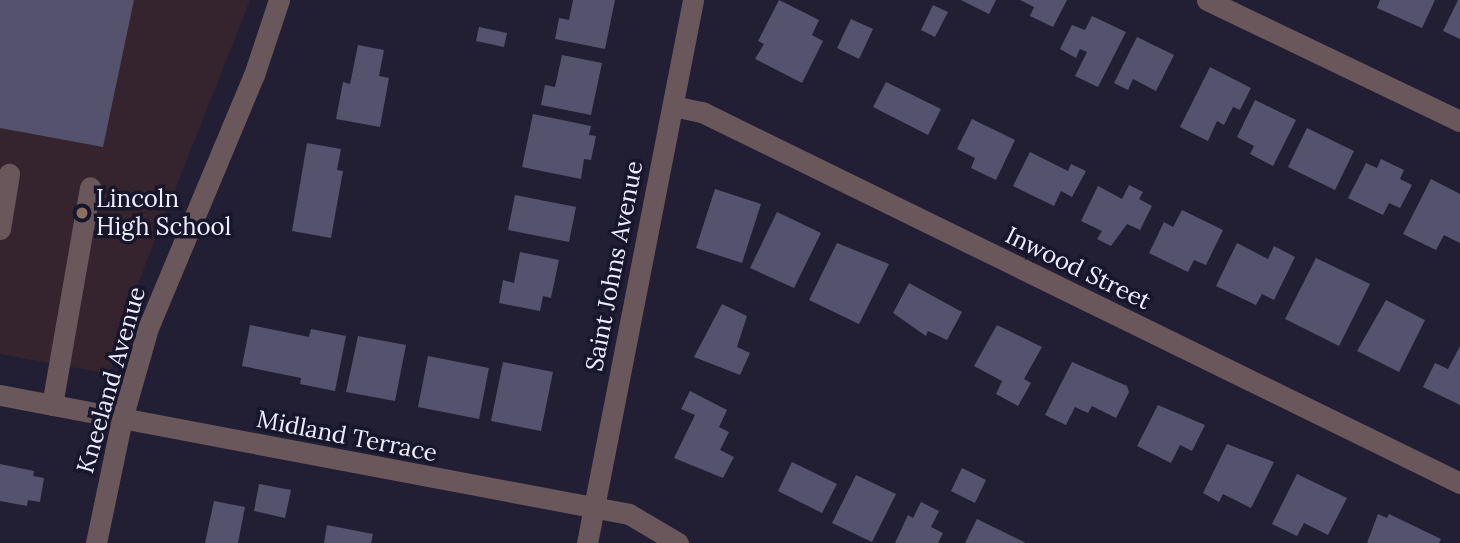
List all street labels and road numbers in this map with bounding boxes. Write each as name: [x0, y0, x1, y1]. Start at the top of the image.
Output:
street label: Saint Johns Avenue: [580, 159, 648, 373]
street label: Inwood Street: [1001, 220, 1155, 316]
street label: Kneeland Avenue: [71, 284, 151, 476]
street label: Midland Terrace: [254, 404, 440, 468]

